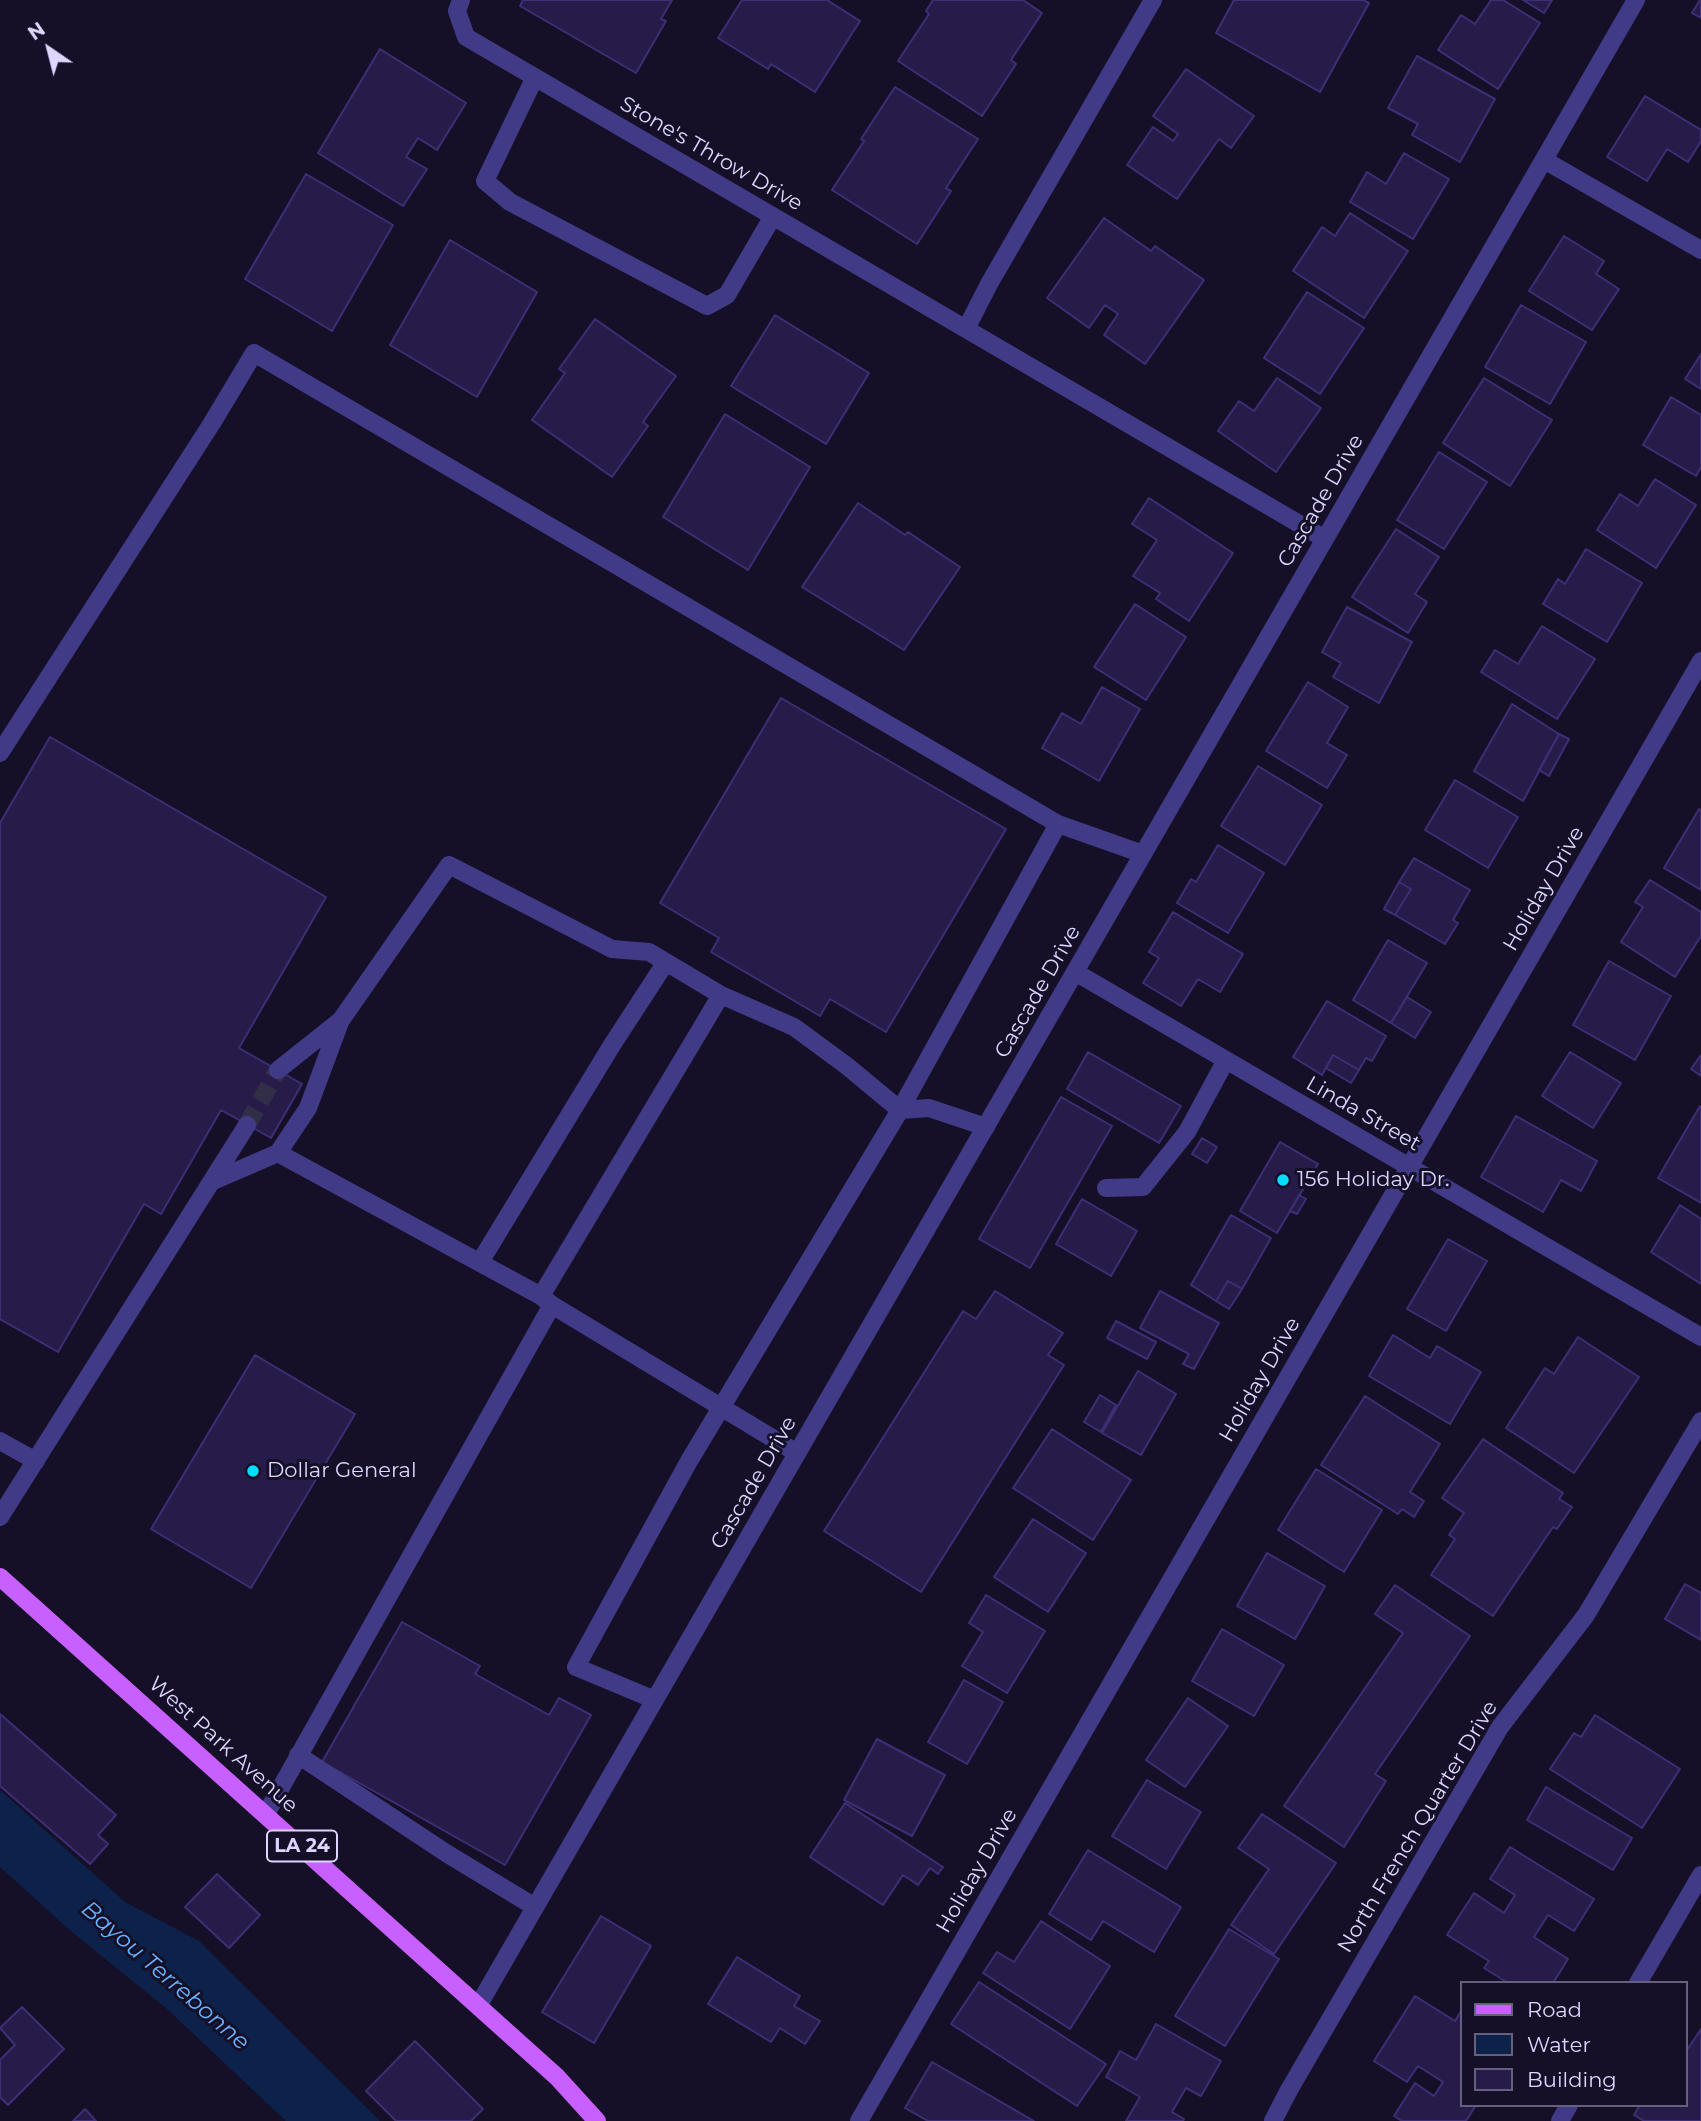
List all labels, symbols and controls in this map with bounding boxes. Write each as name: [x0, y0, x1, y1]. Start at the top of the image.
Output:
north arrow: [14, 14, 84, 84]
text: N: [24, 18, 50, 45]
street label: Stone's Throw Drive: [615, 91, 807, 217]
street label: Cascade Drive: [1273, 430, 1369, 572]
street label: Holiday Drive: [1498, 822, 1590, 956]
street label: Cascade Drive: [990, 921, 1086, 1063]
street label: Linda Street: [1301, 1071, 1425, 1157]
place label: 156 Holiday Dr.: [1297, 1167, 1449, 1193]
marker: 156 Holiday Dr.: [1275, 1172, 1291, 1188]
street label: Holiday Drive: [1214, 1313, 1306, 1447]
street label: Cascade Drive: [706, 1412, 802, 1554]
place label: Dollar General: [267, 1458, 417, 1484]
marker: Dollar General: [245, 1463, 261, 1479]
street label: West Park Avenue: [143, 1671, 303, 1819]
street label: North French Quarter Drive: [1333, 1697, 1503, 1957]
street label: Holiday Drive: [931, 1804, 1023, 1938]
road number: LA 24: [267, 1830, 337, 1862]
water label: Bayou Terrebonne: [75, 1896, 255, 2056]
legend: [1460, 1981, 1687, 2107]
text: Road: [1527, 1997, 1582, 2022]
text: Water: [1527, 2032, 1591, 2057]
text: Building: [1527, 2067, 1617, 2092]

